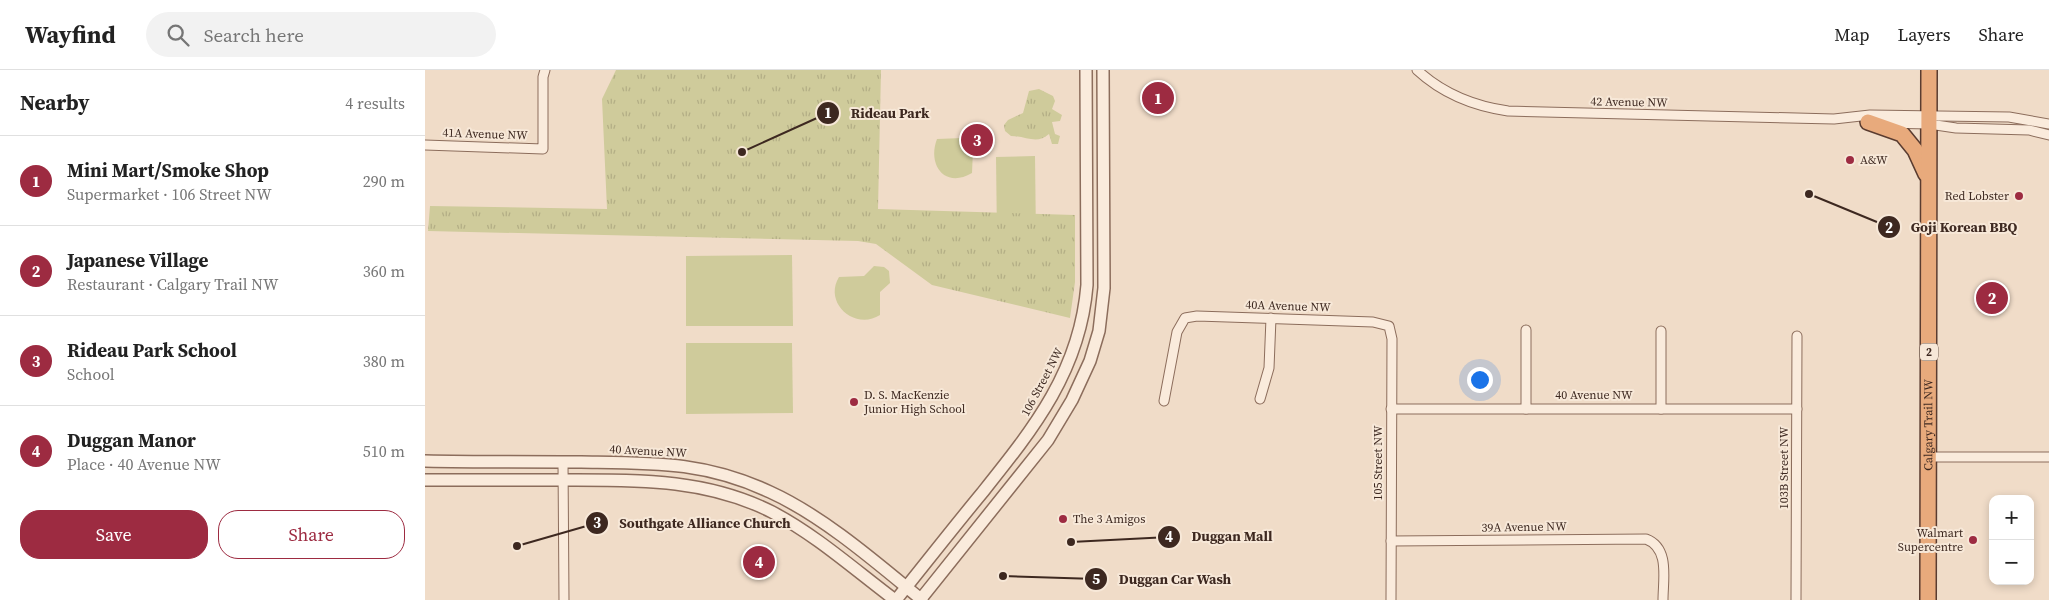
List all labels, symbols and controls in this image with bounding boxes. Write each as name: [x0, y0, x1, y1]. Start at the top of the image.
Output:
search box: [146, 12, 496, 57]
text: Wayfind: [25, 18, 116, 51]
icon: search: [164, 21, 192, 49]
text: Search here: [204, 22, 304, 48]
text: Map: [1834, 22, 1869, 47]
text: Layers: [1897, 22, 1950, 47]
text: Share: [1978, 22, 2024, 47]
pin: 1: [1142, 79, 1174, 117]
text: Nearby: [20, 88, 90, 117]
text: 4 results: [345, 92, 405, 114]
street label: 42 Avenue NW: [1590, 93, 1668, 111]
callout: Rideau Park: [816, 99, 939, 128]
text: 1: [824, 102, 832, 123]
text: Rideau Park: [851, 103, 930, 123]
pin: 3: [961, 121, 993, 159]
street label: 41A Avenue NW: [442, 125, 528, 143]
place label: A&W: [1860, 152, 1888, 168]
marker: A&W: [1844, 154, 1856, 166]
text: Mini Mart/Smoke Shop: [67, 157, 269, 183]
text: 1: [32, 170, 40, 192]
text: 290 m: [363, 170, 405, 192]
text: Supermarket · 106 Street NW: [67, 183, 272, 205]
place label: Red Lobster: [1945, 188, 2009, 204]
marker: Red Lobster: [2013, 190, 2025, 202]
callout: Goji Korean BBQ: [1876, 213, 2028, 242]
text: 2: [1885, 217, 1893, 238]
text: Goji Korean BBQ: [1911, 217, 2018, 237]
text: Japanese Village: [67, 247, 209, 273]
text: 2: [32, 260, 40, 282]
text: 360 m: [363, 260, 405, 282]
text: Restaurant · Calgary Trail NW: [67, 273, 279, 295]
pin: 2: [1976, 279, 2008, 317]
street label: 40A Avenue NW: [1245, 297, 1331, 315]
text: Rideau Park School: [67, 337, 237, 363]
road number: 2: [1920, 344, 1938, 360]
street label: 106 Street NW: [1017, 345, 1067, 419]
text: 3: [32, 350, 40, 372]
text: 380 m: [363, 350, 405, 372]
text: School: [67, 363, 115, 385]
your location: [1467, 367, 1493, 393]
street label: Calgary Trail NW: [1920, 379, 1936, 471]
place label: D. S. MacKenzie Junior High School: [863, 387, 966, 417]
street label: 40 Avenue NW: [1555, 387, 1633, 403]
marker: D. S. MacKenzie Junior High School: [848, 396, 860, 408]
street label: 105 Street NW: [1370, 425, 1386, 500]
street label: 103B Street NW: [1776, 426, 1792, 509]
text: Duggan Manor: [67, 427, 196, 453]
text: 4: [32, 440, 40, 462]
text: 510 m: [363, 440, 405, 462]
street label: 40 Avenue NW: [609, 441, 687, 461]
text: Place · 40 Avenue NW: [67, 453, 221, 475]
map controls: [1989, 495, 2034, 585]
button: +: [1989, 495, 2034, 540]
callout: Southgate Alliance Church: [585, 508, 801, 537]
button: Save: [20, 510, 208, 559]
button: Share: [218, 510, 405, 559]
place label: The 3 Amigos: [1073, 511, 1145, 527]
text: 3: [593, 512, 601, 533]
text: Southgate Alliance Church: [619, 513, 791, 533]
marker: The 3 Amigos: [1057, 513, 1069, 525]
street label: 39A Avenue NW: [1481, 518, 1567, 536]
callout: Duggan Mall: [1157, 522, 1283, 551]
place label: Walmart Supercentre: [1898, 525, 1963, 555]
text: 4: [1165, 526, 1173, 547]
text: Duggan Mall: [1191, 526, 1273, 546]
marker: Walmart Supercentre: [1967, 534, 1979, 546]
button: −: [1989, 540, 2034, 585]
pin: 4: [743, 543, 775, 581]
callout: Duggan Car Wash: [1084, 564, 1242, 593]
text: 5: [1092, 568, 1100, 589]
text: Duggan Car Wash: [1119, 569, 1232, 589]

